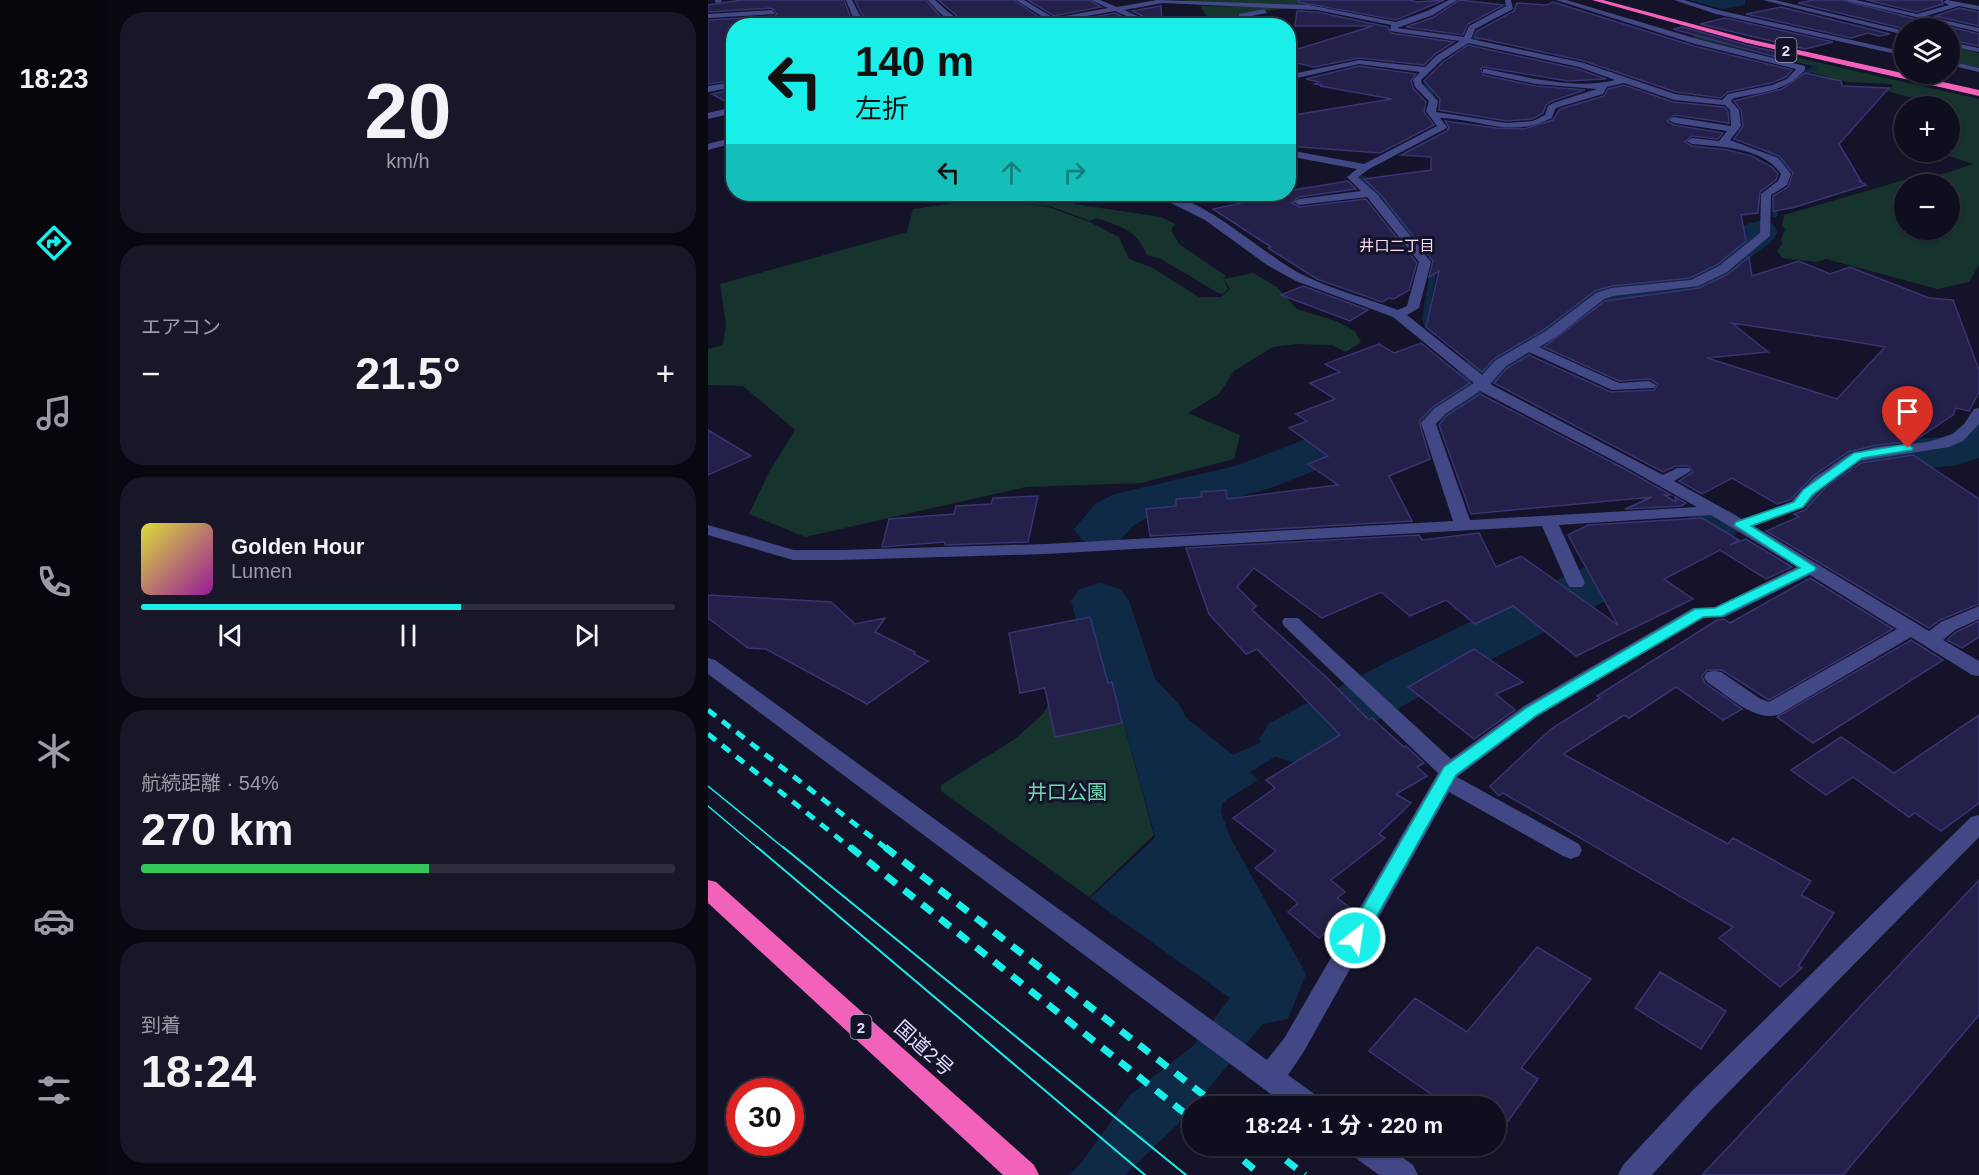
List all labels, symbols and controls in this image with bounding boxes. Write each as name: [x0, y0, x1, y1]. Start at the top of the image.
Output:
map controls: [1894, 18, 1960, 240]
button: layers: [1894, 18, 1960, 84]
text: 140 m: [855, 38, 974, 85]
road number: 2: [1776, 38, 1796, 62]
icon: left: [756, 42, 834, 120]
text: 18:23: [19, 64, 89, 94]
text: 20: [365, 67, 451, 155]
text: 左折: [855, 94, 909, 124]
button: +: [1894, 96, 1960, 162]
text: km/h: [386, 150, 430, 172]
icon: left: [932, 156, 965, 189]
icon: ahead: [995, 156, 1028, 189]
icon: right: [1058, 156, 1091, 189]
button: −: [1894, 174, 1960, 240]
icon: directions: [33, 222, 75, 264]
district label: 井口二丁目: [1359, 237, 1435, 254]
text: エアコン: [141, 316, 221, 338]
text: 21.5°: [355, 348, 461, 399]
text: −: [141, 355, 160, 392]
text: +: [656, 355, 675, 392]
pin: [1882, 386, 1933, 448]
icon: music: [33, 392, 75, 434]
icon: arrive: [1891, 395, 1924, 428]
text: Golden Hour: [231, 534, 364, 559]
text: Lumen: [231, 560, 292, 582]
icon: phone: [33, 561, 75, 603]
icon: previous: [214, 619, 247, 652]
icon: pause: [392, 619, 425, 652]
icon: next: [570, 619, 603, 652]
icon: climate: [33, 730, 75, 772]
text: 航続距離 · 54%: [141, 772, 279, 794]
park label: 井口公園: [1027, 781, 1107, 803]
text: 270 km: [141, 804, 294, 855]
icon: car: [33, 900, 75, 942]
position arrow: [1323, 906, 1387, 970]
text: 到着: [141, 1014, 181, 1036]
road number: 2: [850, 1015, 872, 1039]
street label: 国道2号: [890, 1016, 958, 1080]
text: 18:24: [141, 1046, 256, 1097]
icon: filters: [33, 1069, 75, 1111]
speed limit sign: 30: [726, 1078, 804, 1156]
text: 18:24 · 1 分 · 220 m: [1245, 1113, 1443, 1138]

